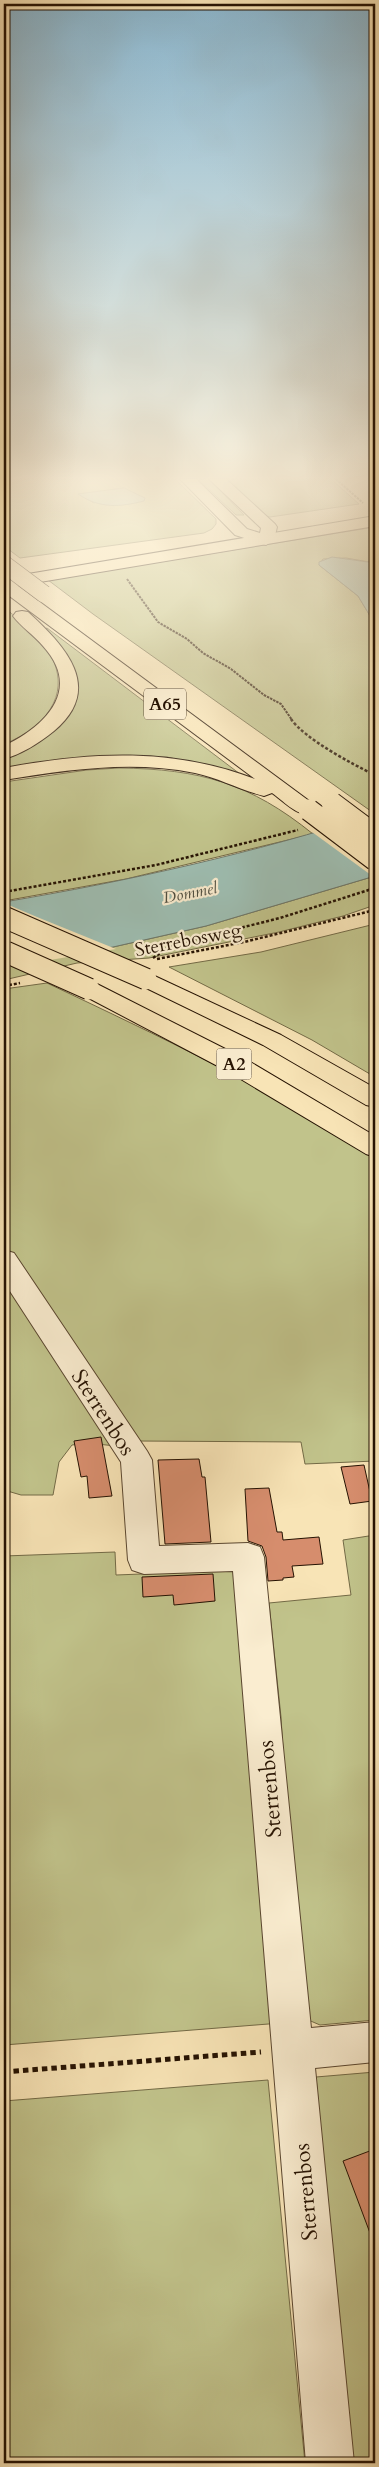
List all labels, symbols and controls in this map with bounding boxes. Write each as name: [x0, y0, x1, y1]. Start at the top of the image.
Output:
road number: A65: [144, 689, 186, 720]
water label: Dommel: [161, 877, 220, 909]
street label: Sterrebosweg: [133, 917, 244, 963]
road number: A2: [216, 1048, 252, 1080]
street label: Sterrenbos: [64, 1363, 142, 1462]
street label: Sterrenbos: [251, 1739, 289, 1839]
street label: Sterrenbos: [287, 2142, 325, 2242]

